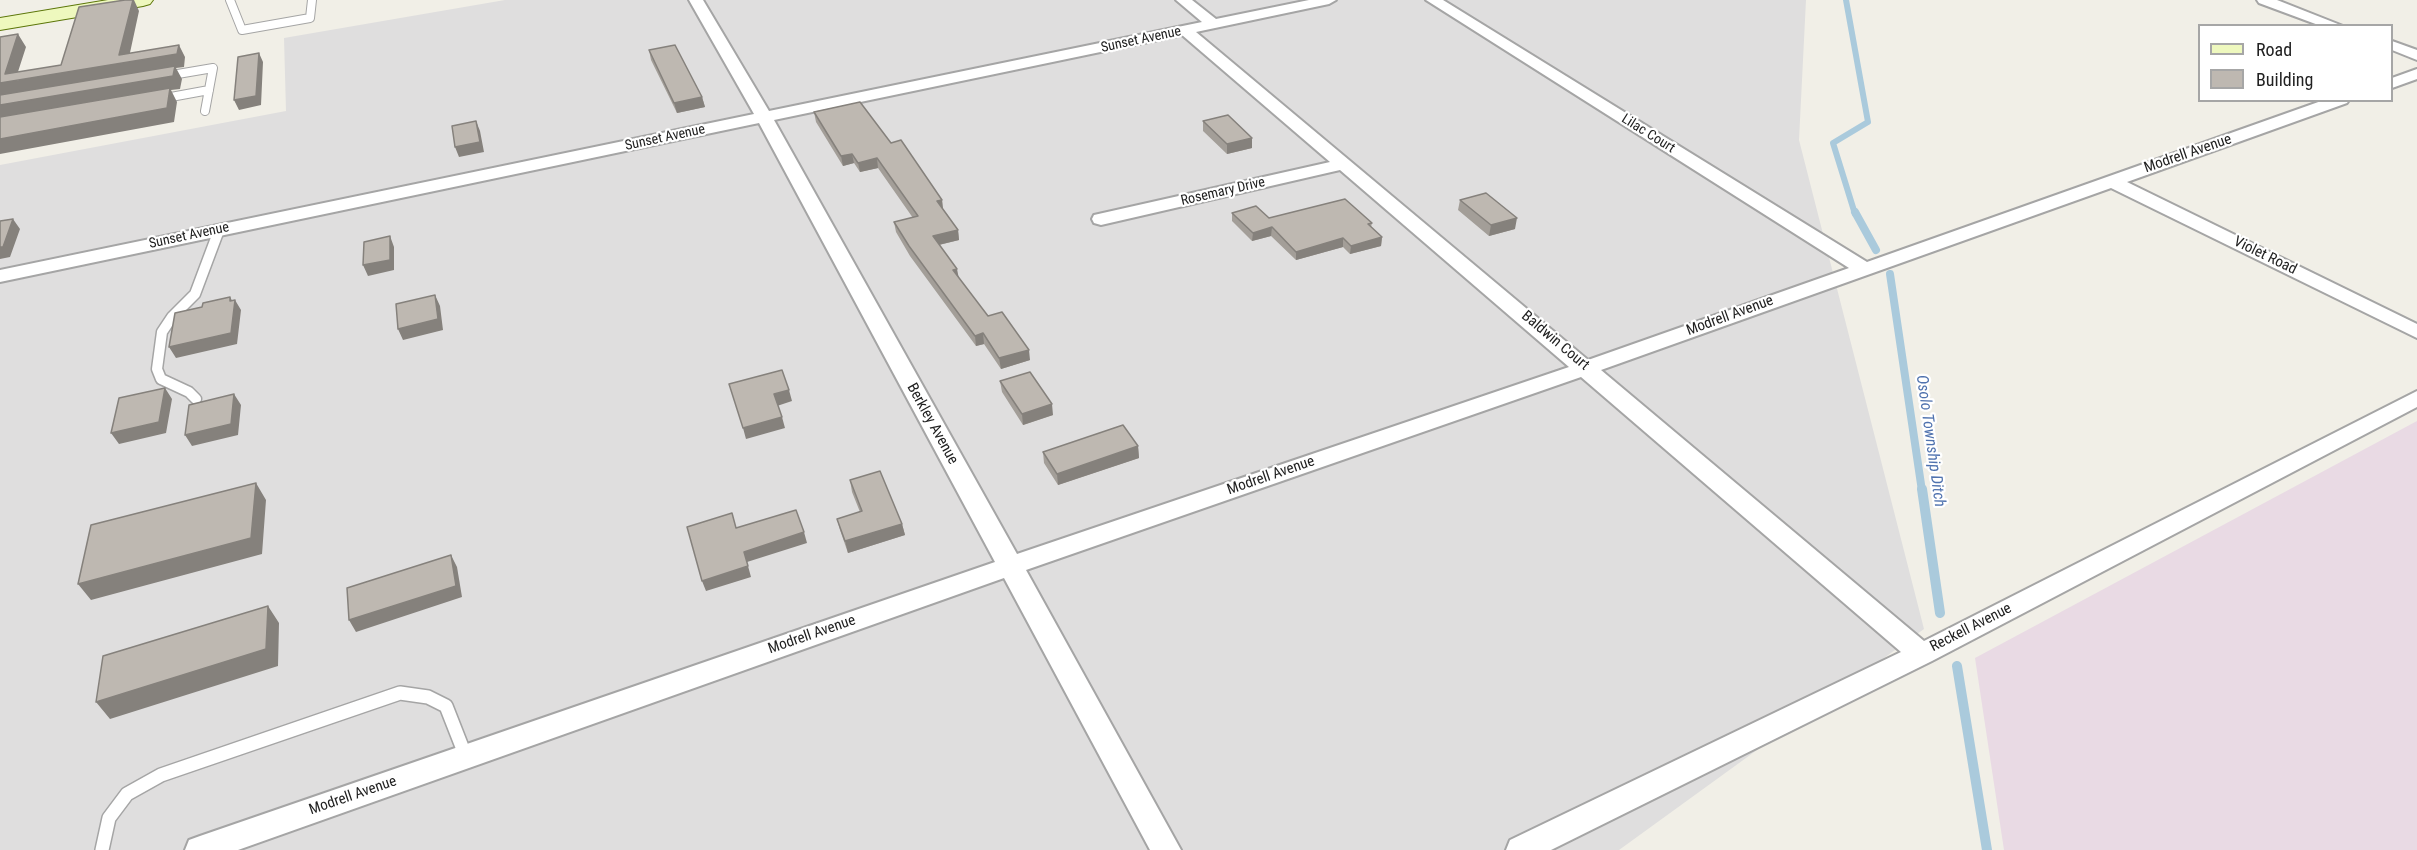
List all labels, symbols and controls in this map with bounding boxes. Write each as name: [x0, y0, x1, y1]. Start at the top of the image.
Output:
street label: Sunset Avenue: [1099, 23, 1183, 57]
legend: [2198, 24, 2393, 102]
text: Road: [2256, 39, 2292, 60]
text: Building: [2256, 69, 2313, 90]
street label: Lilac Court: [1618, 111, 1678, 157]
street label: Sunset Avenue: [623, 121, 707, 155]
street label: Modrell Avenue: [2142, 131, 2234, 177]
street label: Rosemary Drive: [1179, 174, 1267, 210]
street label: Sunset Avenue: [147, 219, 231, 253]
street label: Violet Road: [2231, 233, 2299, 279]
street label: Modrell Avenue: [1684, 292, 1776, 340]
street label: Baldwin Court: [1517, 307, 1593, 375]
water label: Osolo Township Ditch: [1911, 374, 1949, 508]
street label: Berkley Avenue: [902, 380, 962, 468]
street label: Modrell Avenue: [1225, 453, 1317, 499]
street label: Reckell Avenue: [1927, 600, 2015, 656]
street label: Modrell Avenue: [766, 612, 858, 658]
street label: Modrell Avenue: [307, 773, 399, 819]

